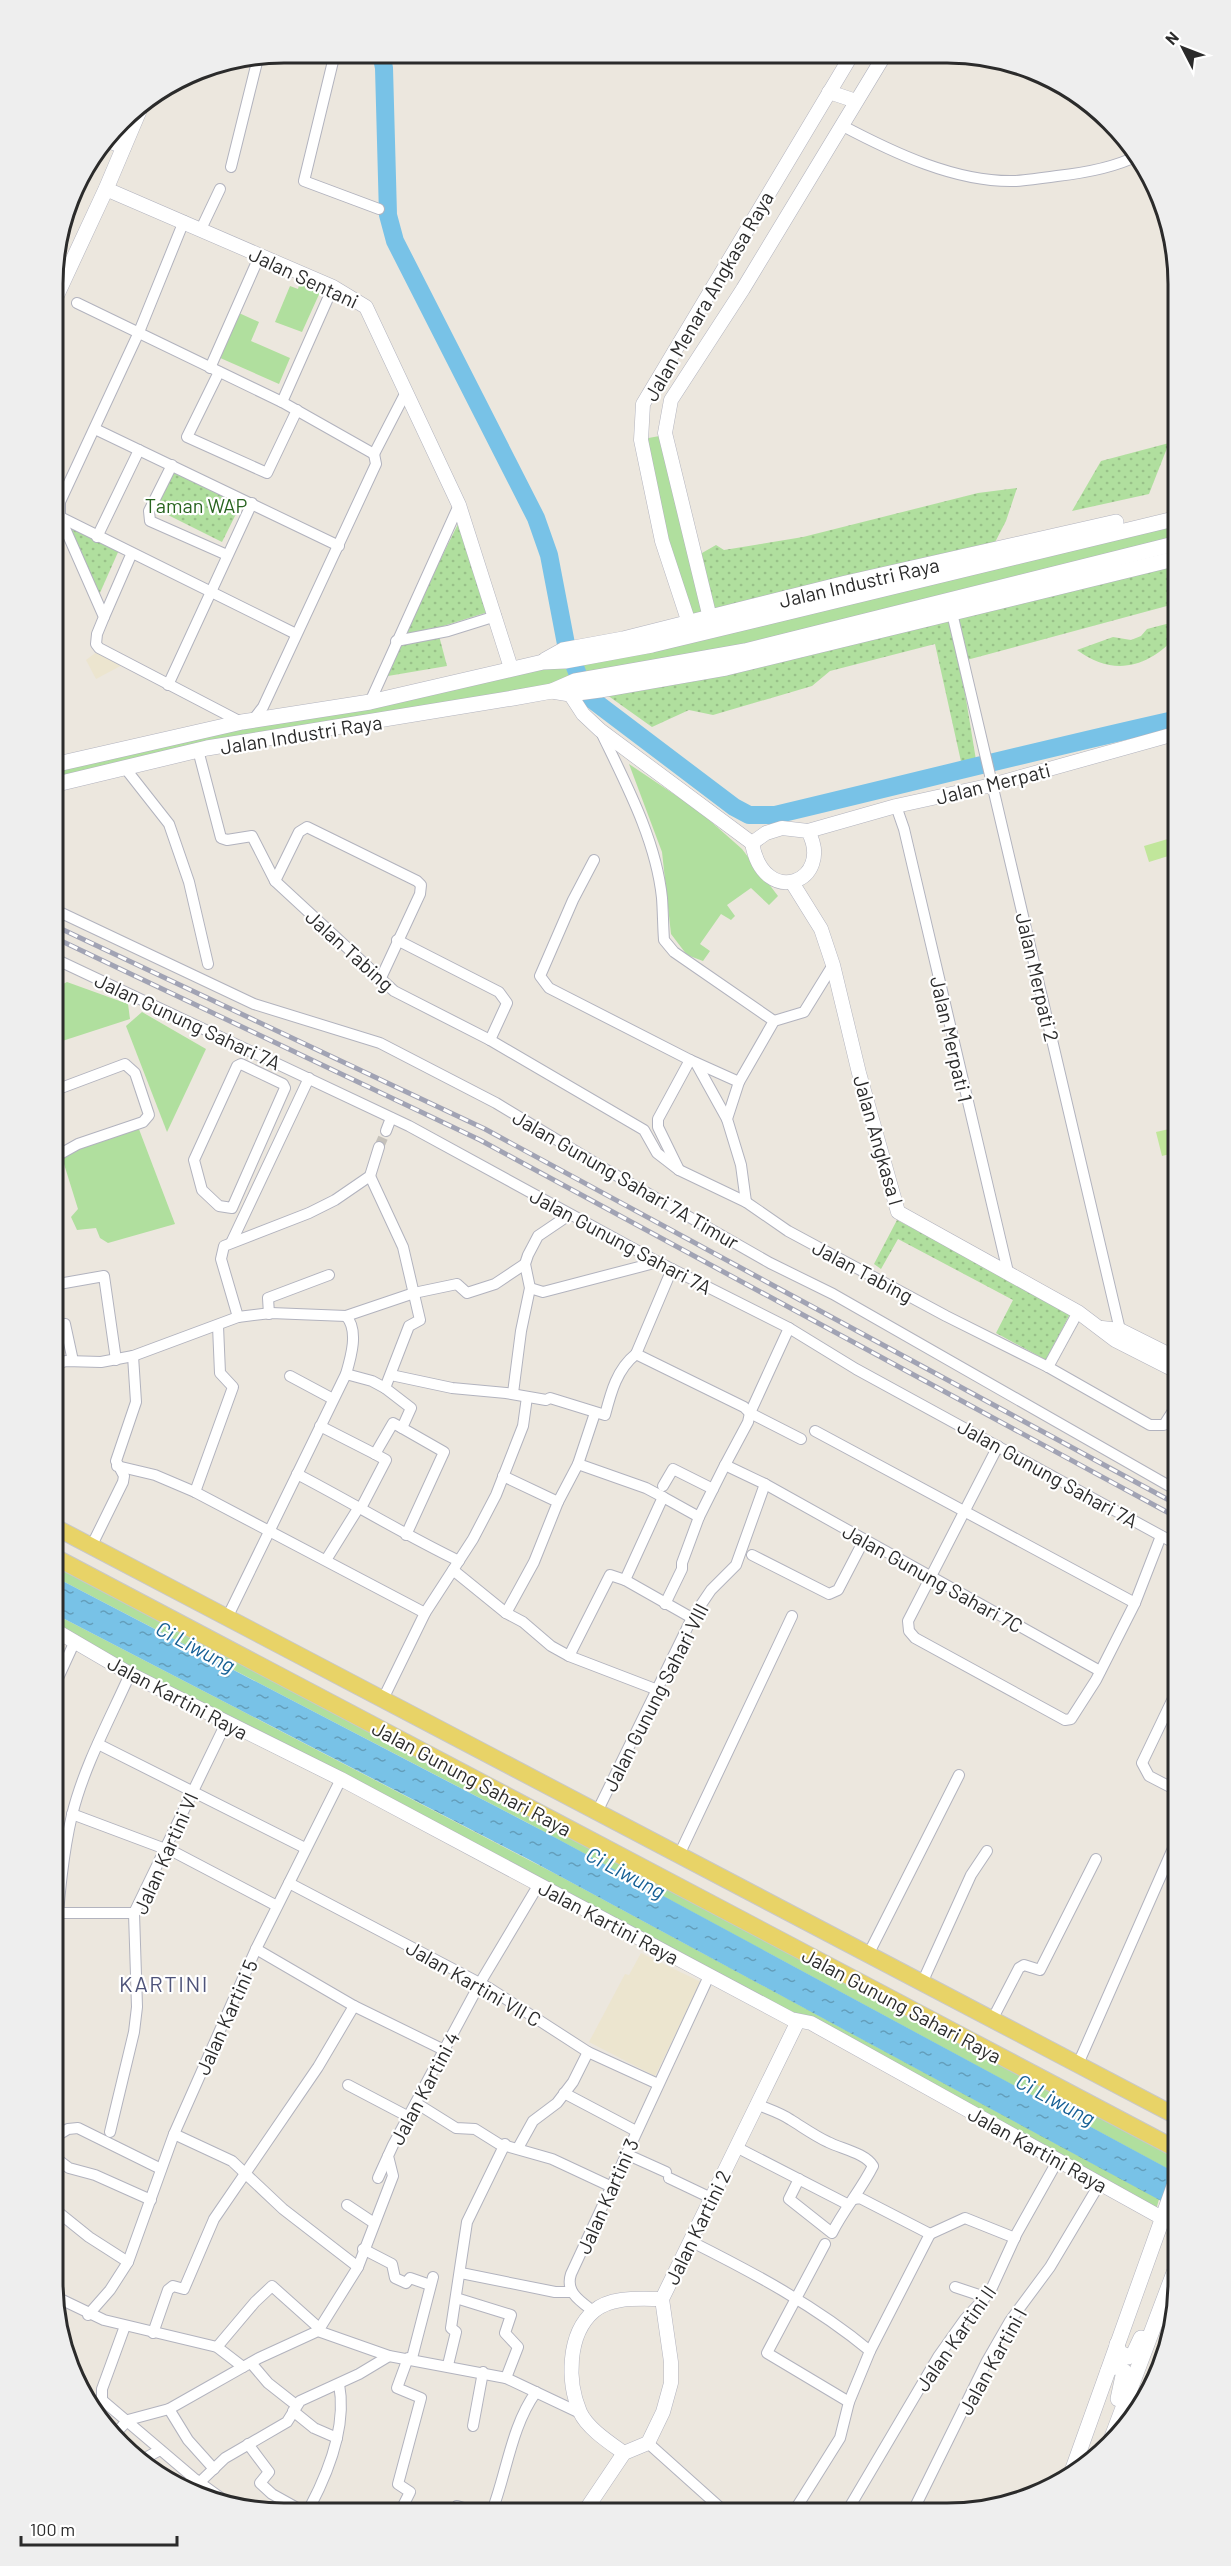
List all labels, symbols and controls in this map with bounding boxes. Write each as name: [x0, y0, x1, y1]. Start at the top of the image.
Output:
north arrow: [1153, 18, 1213, 78]
text: N: [1161, 27, 1182, 48]
street label: Jalan Menara Angkasa Raya: [638, 187, 778, 405]
street label: Jalan Sentani: [246, 241, 362, 313]
park label: Taman WAP: [145, 493, 247, 517]
street label: Jalan Industri Raya: [777, 552, 941, 612]
street label: Jalan Industri Raya: [218, 709, 384, 759]
street label: Jalan Merpati: [933, 757, 1053, 809]
street label: Jalan Tabing: [301, 904, 399, 996]
street label: Jalan Merpati 2: [1011, 910, 1065, 1044]
street label: Jalan Gunung Sahari 7A: [91, 967, 285, 1075]
street label: Jalan Merpati 1: [926, 974, 978, 1104]
street label: Jalan Angkasa I: [849, 1072, 909, 1208]
street label: Jalan Gunung Sahari 7A Timur: [509, 1104, 743, 1254]
street label: Jalan Gunung Sahari 7A: [526, 1183, 716, 1299]
street label: Jalan Tabing: [809, 1235, 917, 1307]
street label: Jalan Gunung Sahari 7A: [954, 1413, 1142, 1533]
street label: Jalan Gunung Sahari 7C: [839, 1518, 1027, 1638]
street label: Jalan Gunung Sahari VIII: [597, 1599, 713, 1795]
water label: Ci Liwung: [152, 1615, 240, 1677]
street label: Jalan Kartini Raya: [104, 1650, 252, 1744]
street label: Jalan Gunung Sahari Raya: [368, 1715, 576, 1841]
street label: Jalan Kartini VI: [127, 1788, 203, 1918]
water label: Ci Liwung: [582, 1841, 670, 1903]
street label: Jalan Kartini Raya: [535, 1875, 683, 1969]
street label: Jalan Kartini VII C: [402, 1935, 546, 2031]
street label: Jalan Gunung Sahari Raya: [798, 1942, 1006, 2068]
street label: Jalan Kartini 5: [190, 1956, 262, 2078]
district label: KARTINI: [119, 1970, 209, 1996]
street label: Jalan Kartini 4: [384, 2027, 464, 2149]
water label: Ci Liwung: [1012, 2068, 1100, 2130]
street label: Jalan Kartini Raya: [964, 2101, 1112, 2197]
street label: Jalan Kartini 3: [571, 2135, 643, 2257]
street label: Jalan Kartini 2: [659, 2166, 735, 2288]
street label: Jalan Kartini II: [910, 2280, 1000, 2396]
street label: Jalan Kartini I: [953, 2303, 1031, 2419]
scale bar: [21, 2509, 177, 2547]
text: 100 m: [30, 2518, 75, 2540]

